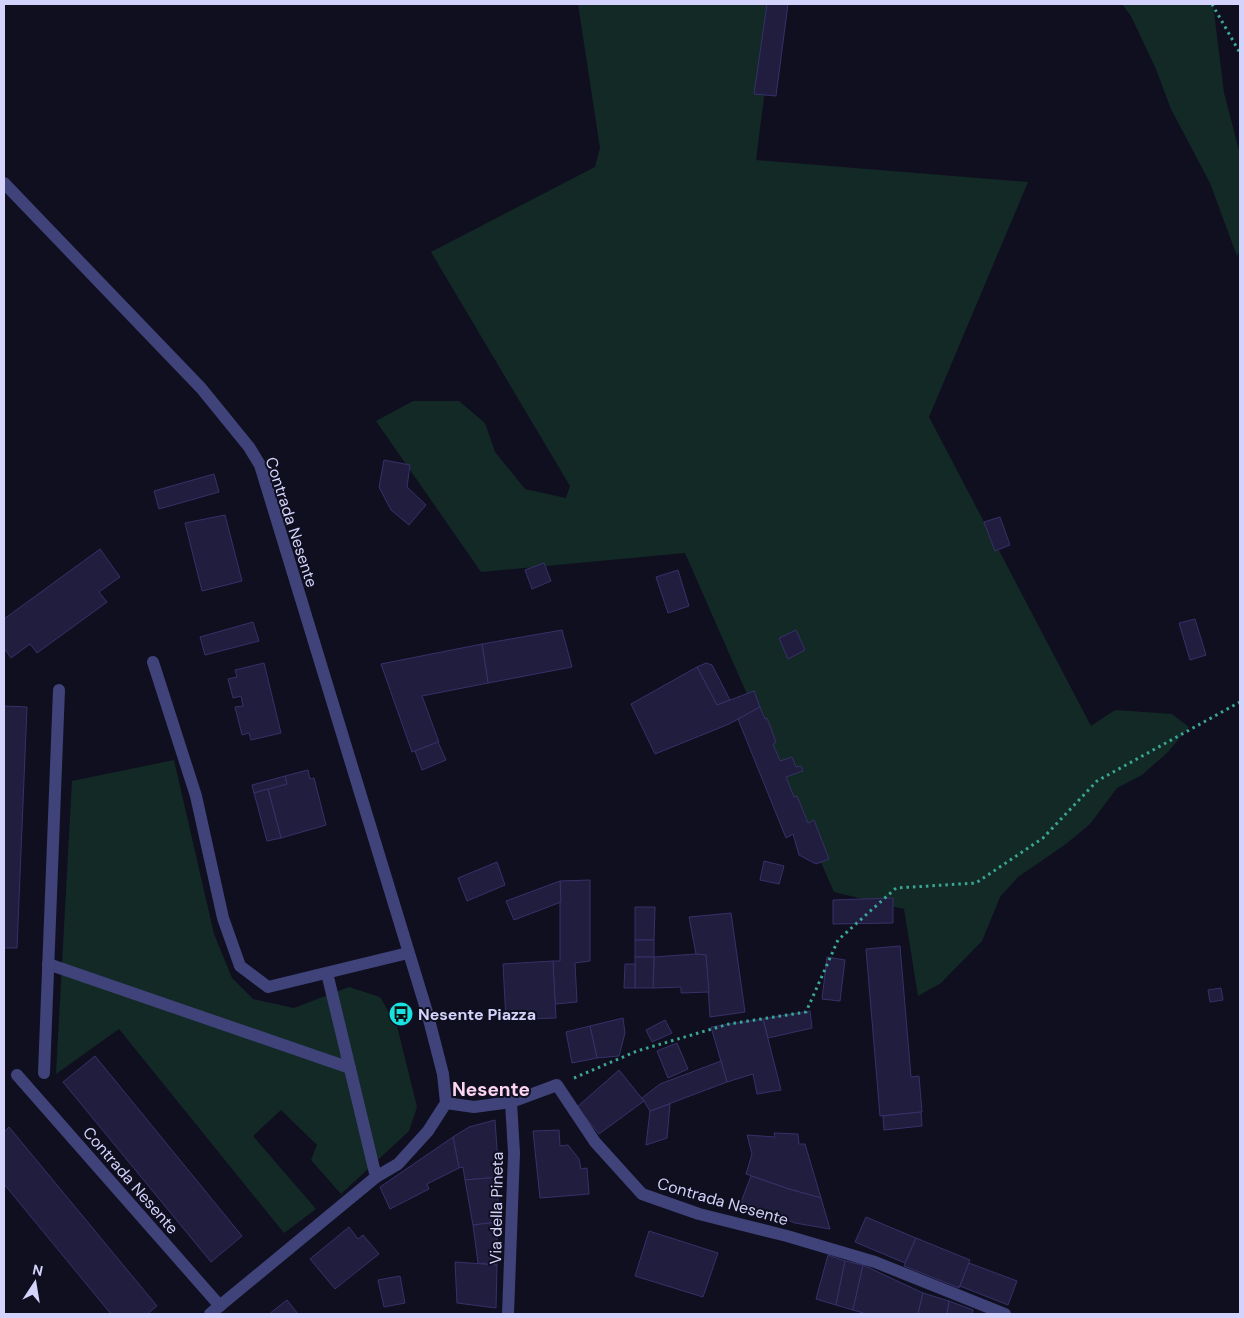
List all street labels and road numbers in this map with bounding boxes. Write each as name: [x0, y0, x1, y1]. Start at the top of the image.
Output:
street label: Contrada Nesente: [261, 454, 322, 590]
street label: Contrada Nesente: [78, 1122, 183, 1238]
street label: Via della Pineta: [485, 1151, 508, 1265]
street label: Contrada Nesente: [655, 1173, 791, 1230]

